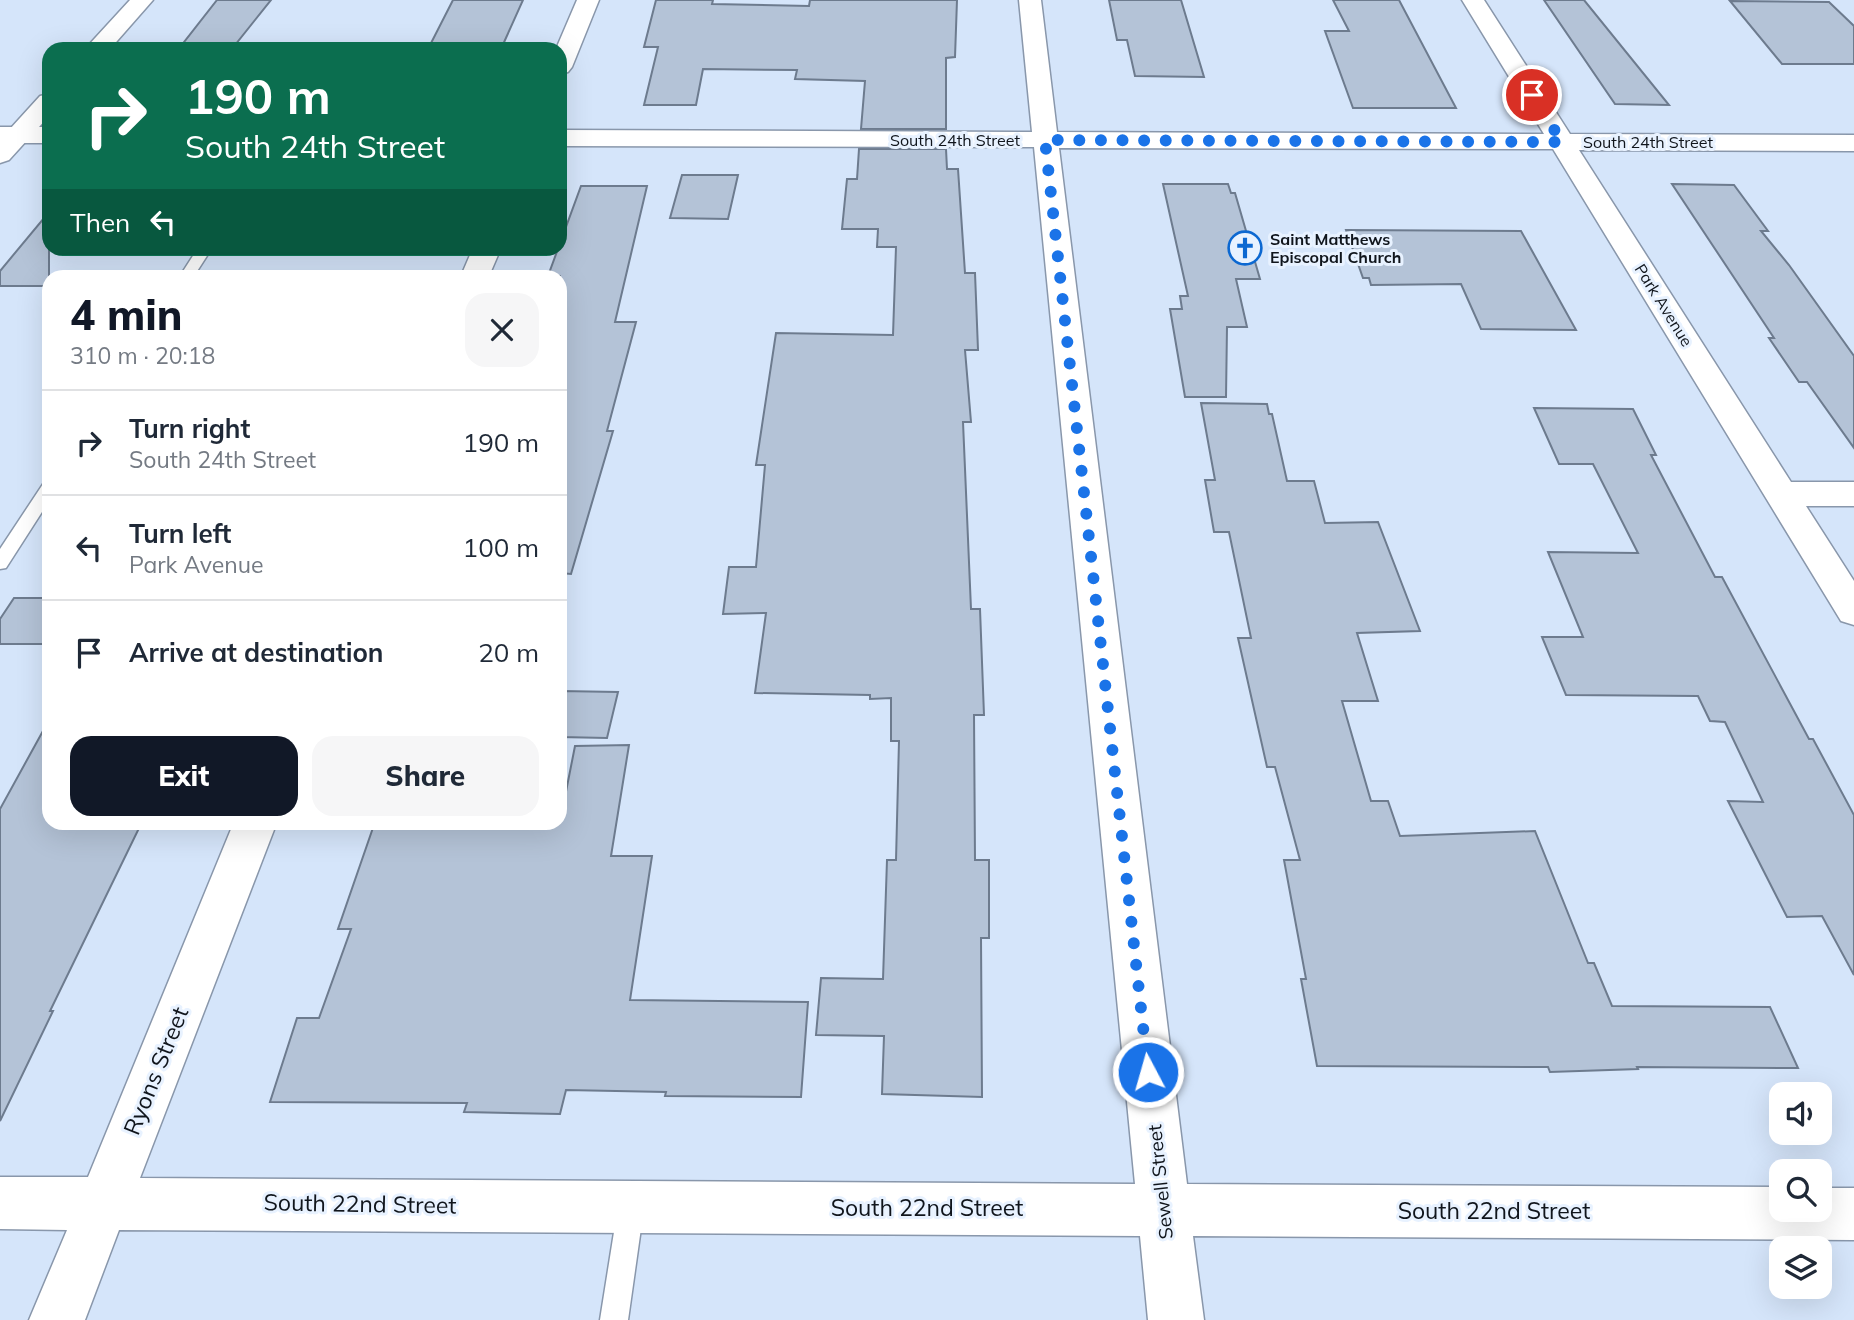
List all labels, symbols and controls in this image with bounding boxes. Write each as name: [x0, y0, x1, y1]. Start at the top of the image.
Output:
text: 190 m: [185, 65, 331, 126]
pin: [1502, 65, 1562, 125]
icon: right: [70, 70, 161, 161]
icon: arrive: [1513, 76, 1551, 114]
text: South 24th Street: [185, 126, 445, 166]
street label: South 24th Street: [890, 130, 1020, 150]
street label: South 24th Street: [1583, 132, 1713, 152]
icon: left: [144, 203, 182, 241]
text: Then: [70, 206, 130, 239]
church icon: Saint Matthews Episcopal Church: [1226, 229, 1264, 267]
place label: Saint Matthews Episcopal Church: [1270, 229, 1401, 267]
street label: Park Avenue: [1631, 260, 1697, 350]
text: 4 min: [70, 288, 183, 341]
button: close: [465, 293, 539, 367]
text: 310 m · 20:18: [70, 341, 215, 370]
text: Turn right: [129, 412, 250, 445]
icon: right: [70, 424, 108, 462]
text: 190 m: [463, 426, 539, 459]
text: South 24th Street: [129, 445, 316, 474]
text: Turn left: [129, 517, 231, 550]
icon: left: [70, 529, 108, 567]
text: 100 m: [463, 531, 539, 564]
text: Park Avenue: [129, 550, 264, 579]
icon: arrive: [70, 634, 108, 672]
text: Arrive at destination: [129, 636, 384, 669]
text: 20 m: [478, 636, 539, 669]
button: Exit: [70, 736, 298, 816]
button: Share: [312, 736, 539, 816]
street label: Ryons Street: [117, 1003, 194, 1139]
position arrow: [1111, 1035, 1185, 1109]
map controls: [1769, 1082, 1832, 1299]
button: sound: [1769, 1082, 1832, 1145]
street label: Sewell Street: [1142, 1123, 1178, 1241]
button: search: [1769, 1159, 1832, 1222]
street label: South 22nd Street: [263, 1187, 457, 1220]
street label: South 22nd Street: [831, 1193, 1023, 1222]
street label: South 22nd Street: [1398, 1196, 1590, 1225]
button: layers: [1769, 1236, 1832, 1299]

